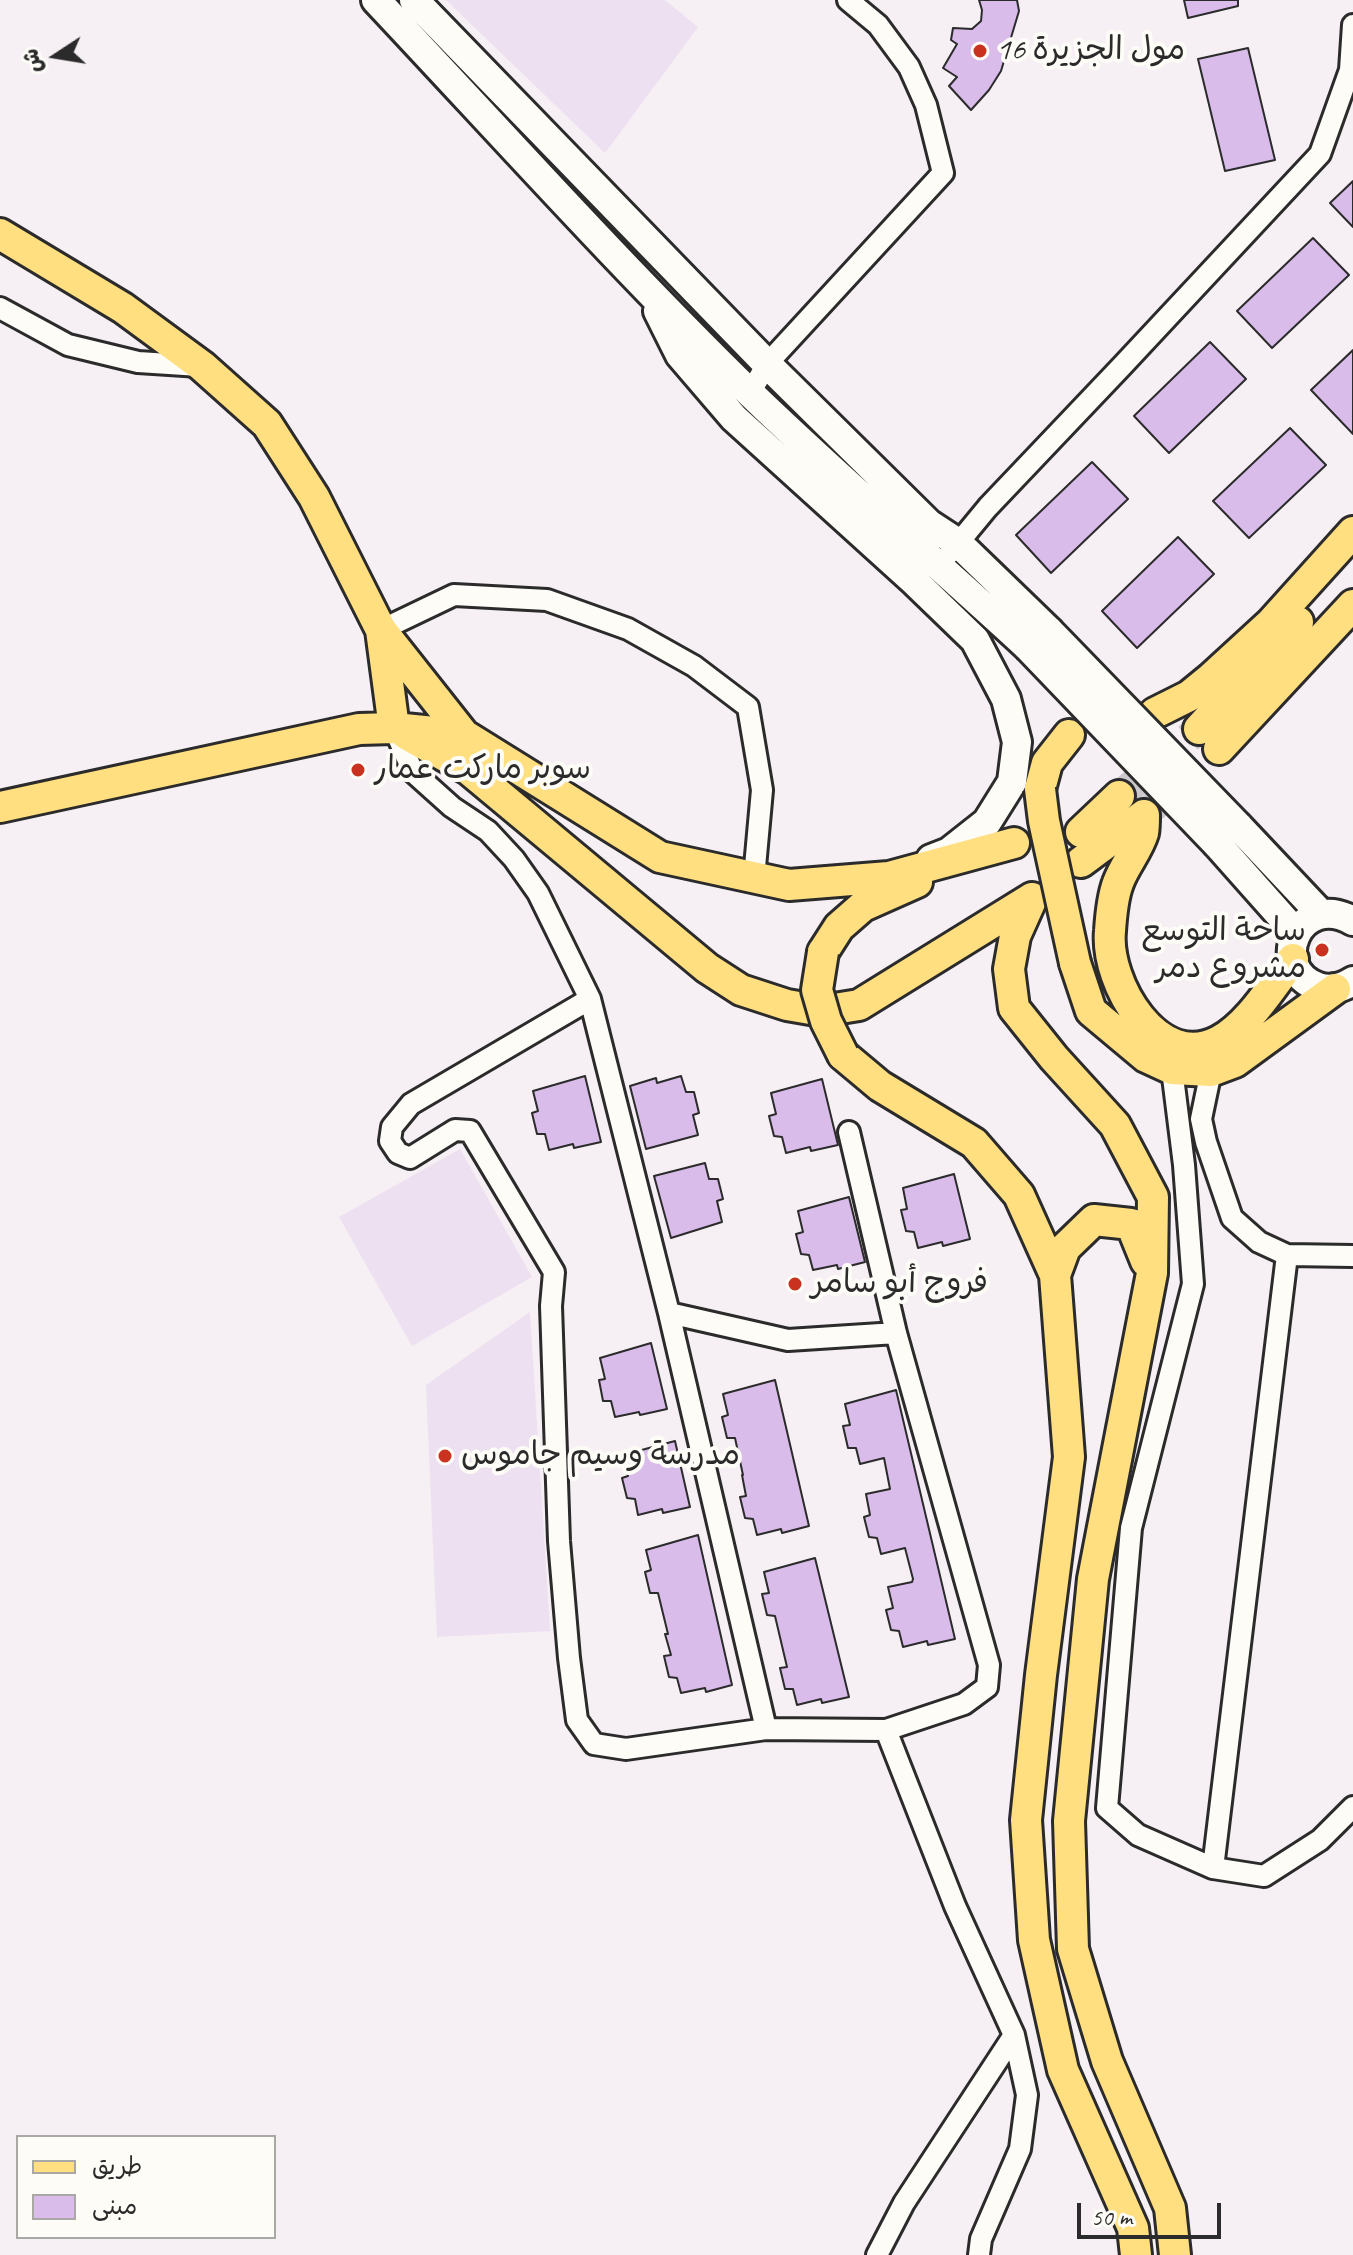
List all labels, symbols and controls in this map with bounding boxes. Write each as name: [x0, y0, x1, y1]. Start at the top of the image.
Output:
north arrow: [16, 16, 96, 96]
place label: مول الجزيرة 16: [996, 32, 1185, 70]
marker: مول الجزيرة 16: [971, 42, 989, 60]
text: ش: [16, 46, 49, 76]
place label: سوبر ماركت عمار: [374, 751, 591, 789]
marker: سوبر ماركت عمار: [349, 761, 367, 779]
place label: ساحة التوسع مشروع دمر: [1141, 913, 1306, 988]
marker: ساحة التوسع مشروع دمر: [1313, 941, 1331, 959]
place label: فروج أبو سامر: [811, 1265, 988, 1303]
marker: فروج أبو سامر: [786, 1275, 804, 1293]
place label: مدرسة وسيم جاموس: [461, 1437, 740, 1475]
marker: مدرسة وسيم جاموس: [436, 1447, 454, 1465]
legend: [16, 2135, 276, 2239]
text: طريق: [92, 2151, 142, 2181]
scale bar: [1081, 2187, 1225, 2237]
text: مبنى: [92, 2191, 137, 2221]
text: 50 m: [1091, 2202, 1132, 2232]

